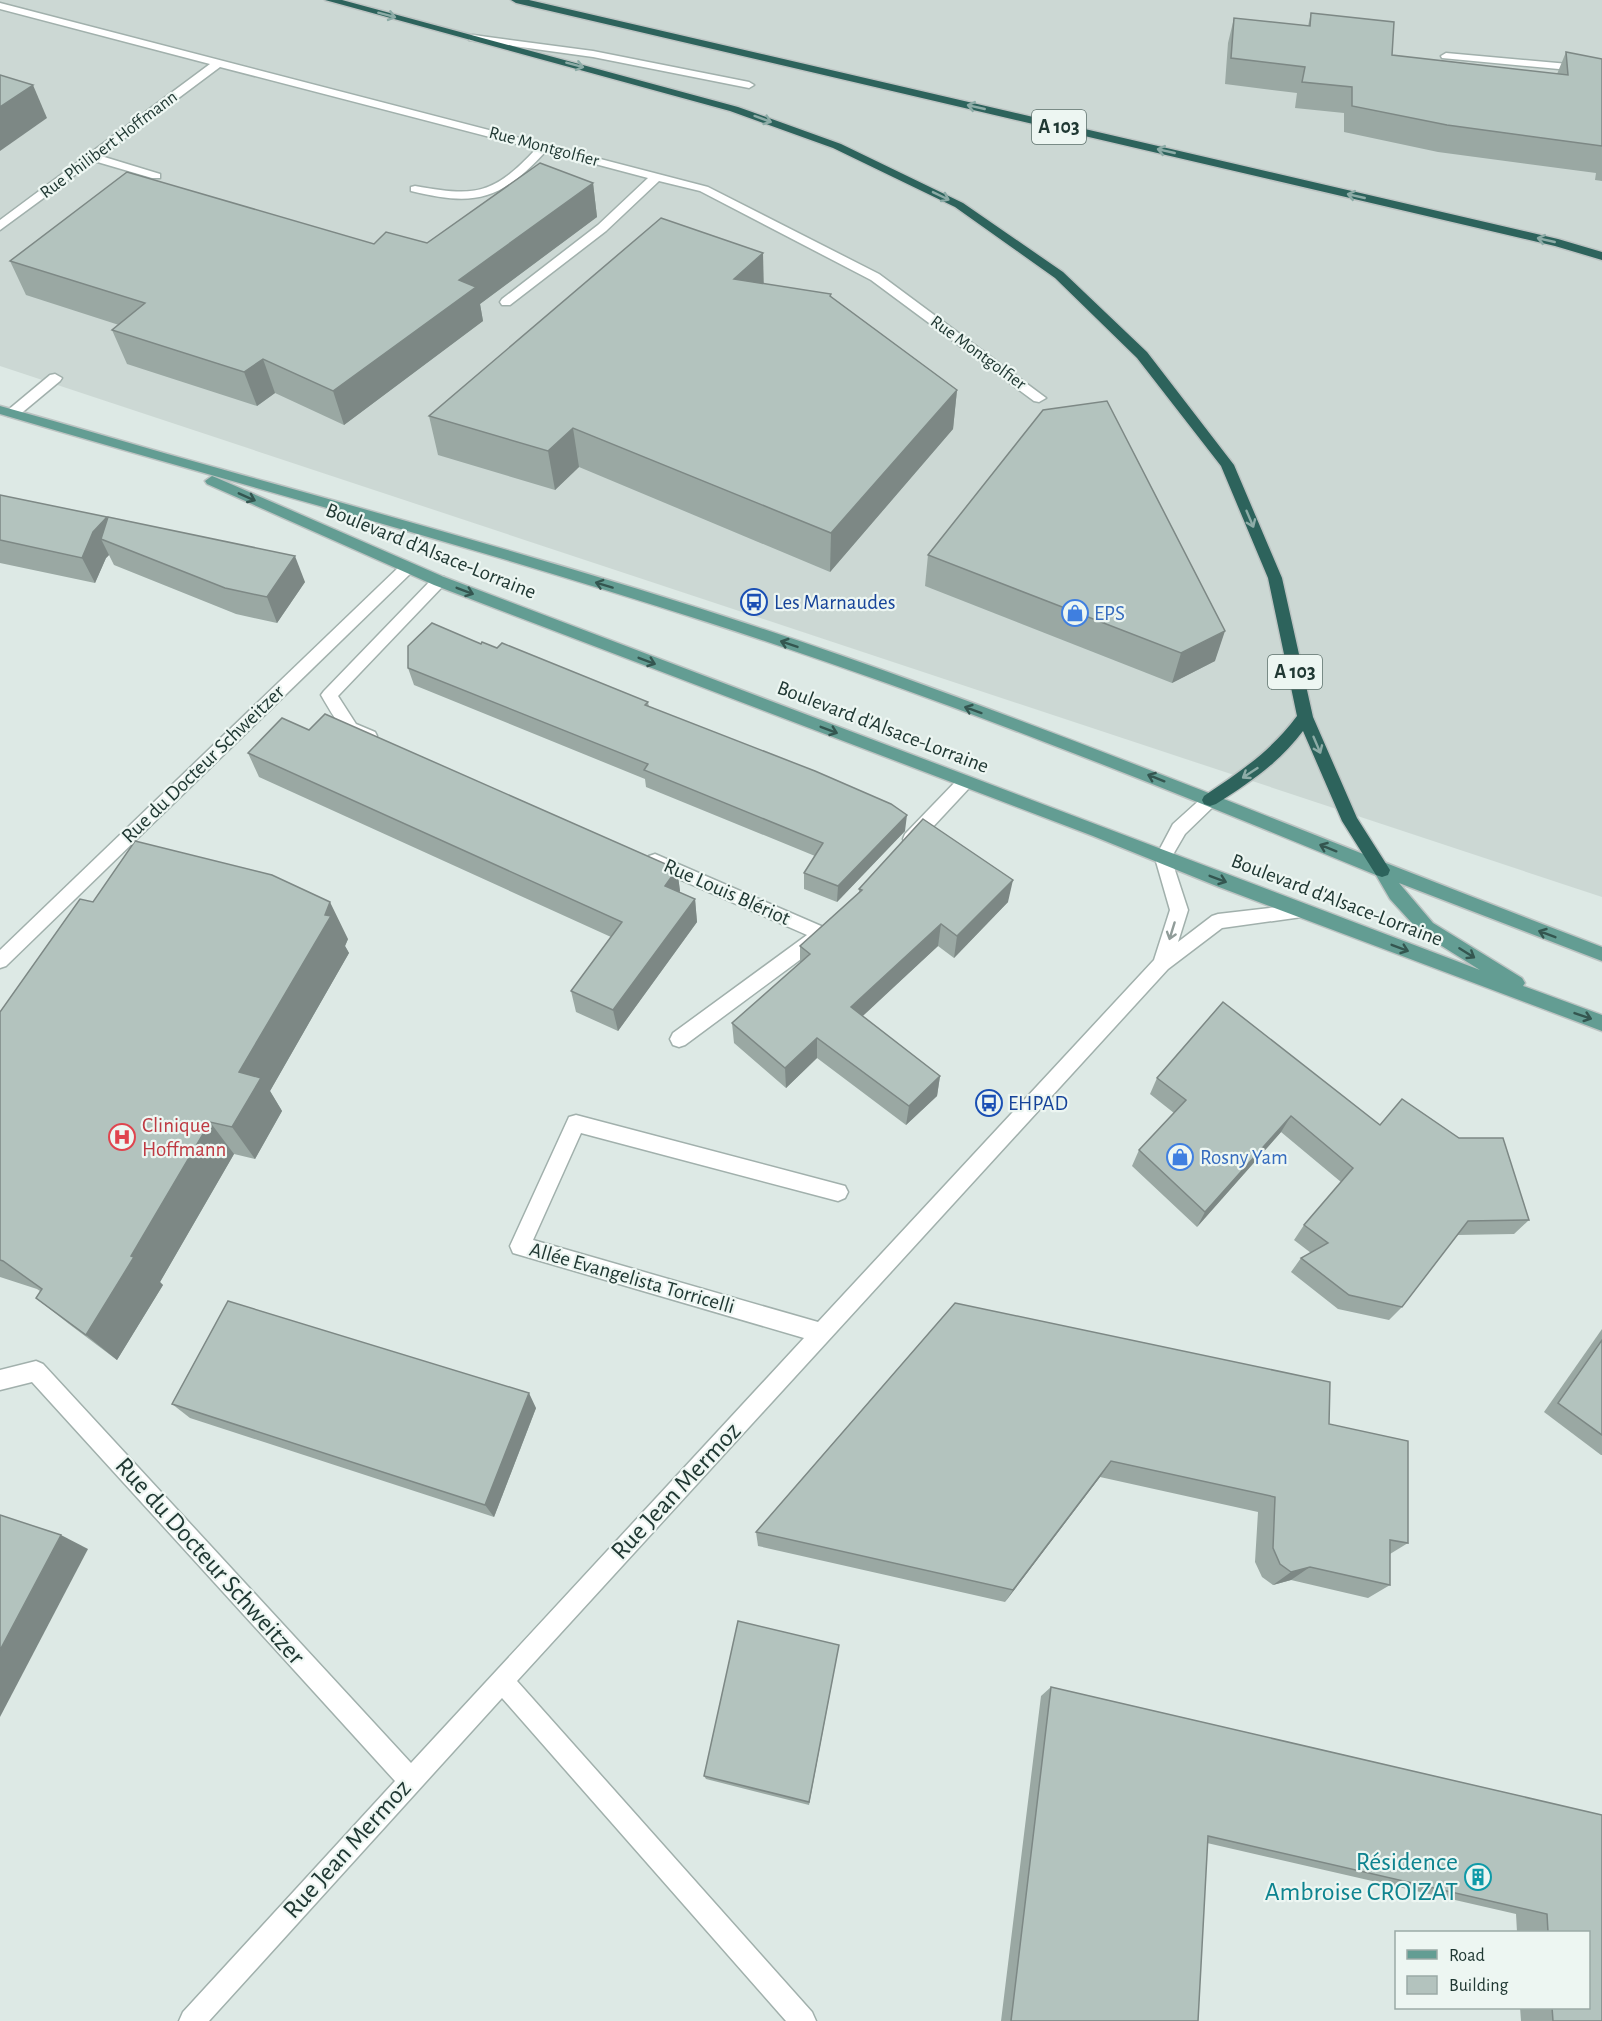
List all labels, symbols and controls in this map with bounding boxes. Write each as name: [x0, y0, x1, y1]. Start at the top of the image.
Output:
one-way arrow: [377, 10, 396, 21]
one-way arrow: [565, 60, 584, 72]
street label: Rue Philibert Hoffmann: [37, 88, 181, 202]
one-way arrow: [967, 101, 986, 113]
road number: A 103: [1032, 110, 1086, 144]
one-way arrow: [753, 114, 772, 125]
street label: Rue Montgolfier: [487, 124, 601, 170]
one-way arrow: [1157, 145, 1176, 157]
one-way arrow: [1347, 189, 1366, 201]
one-way arrow: [932, 191, 950, 203]
one-way arrow: [1537, 233, 1556, 245]
street label: Rue Montgolfier: [927, 312, 1029, 394]
one-way arrow: [238, 492, 256, 503]
street label: Boulevard d'Alsace-Lorraine: [323, 499, 539, 603]
one-way arrow: [1245, 509, 1256, 528]
one-way arrow: [595, 579, 614, 590]
one-way arrow: [455, 587, 474, 598]
bus stop icon: Les Marnaudes: [739, 587, 769, 617]
place label: Les Marnaudes: [774, 592, 896, 613]
shop icon: EPS: [1060, 598, 1090, 628]
place label: EPS: [1094, 603, 1125, 624]
one-way arrow: [781, 638, 799, 649]
road number: A 103: [1268, 655, 1322, 689]
one-way arrow: [637, 656, 656, 667]
street label: Boulevard d'Alsace-Lorraine: [774, 677, 992, 777]
street label: Rue du Docteur Schweitzer: [118, 681, 289, 847]
one-way arrow: [964, 704, 983, 715]
one-way arrow: [819, 726, 838, 737]
one-way arrow: [1312, 736, 1323, 754]
one-way arrow: [1242, 767, 1259, 779]
one-way arrow: [1147, 772, 1165, 783]
one-way arrow: [1319, 842, 1338, 853]
street label: Boulevard d'Alsace-Lorraine: [1228, 850, 1446, 950]
street label: Rue Louis Blériot: [661, 855, 794, 929]
one-way arrow: [1208, 875, 1227, 886]
one-way arrow: [1166, 921, 1177, 940]
one-way arrow: [1538, 927, 1557, 938]
one-way arrow: [1391, 943, 1409, 954]
one-way arrow: [1459, 947, 1476, 960]
one-way arrow: [1573, 1011, 1592, 1022]
bus stop icon: EHPAD: [974, 1088, 1004, 1118]
place label: EHPAD: [1008, 1093, 1068, 1114]
place label: Clinique Hoffmann: [142, 1115, 226, 1160]
hospital icon: Clinique Hoffmann: [107, 1122, 137, 1152]
shop icon: Rosny Yam: [1165, 1142, 1195, 1172]
place label: Rosny Yam: [1200, 1147, 1288, 1168]
street label: Allée Evangelista Torricelli: [527, 1239, 737, 1317]
street label: Rue Jean Mermoz: [606, 1418, 746, 1564]
street label: Rue du Docteur Schweitzer: [110, 1452, 310, 1670]
street label: Rue Jean Mermoz: [278, 1775, 416, 1923]
place label: Résidence Ambroise CROIZAT: [1265, 1849, 1458, 1905]
building icon: Résidence Ambroise CROIZAT: [1463, 1862, 1493, 1892]
legend: [1395, 1931, 1590, 2009]
text: Road: [1449, 1947, 1485, 1965]
text: Building: [1449, 1977, 1509, 1995]

